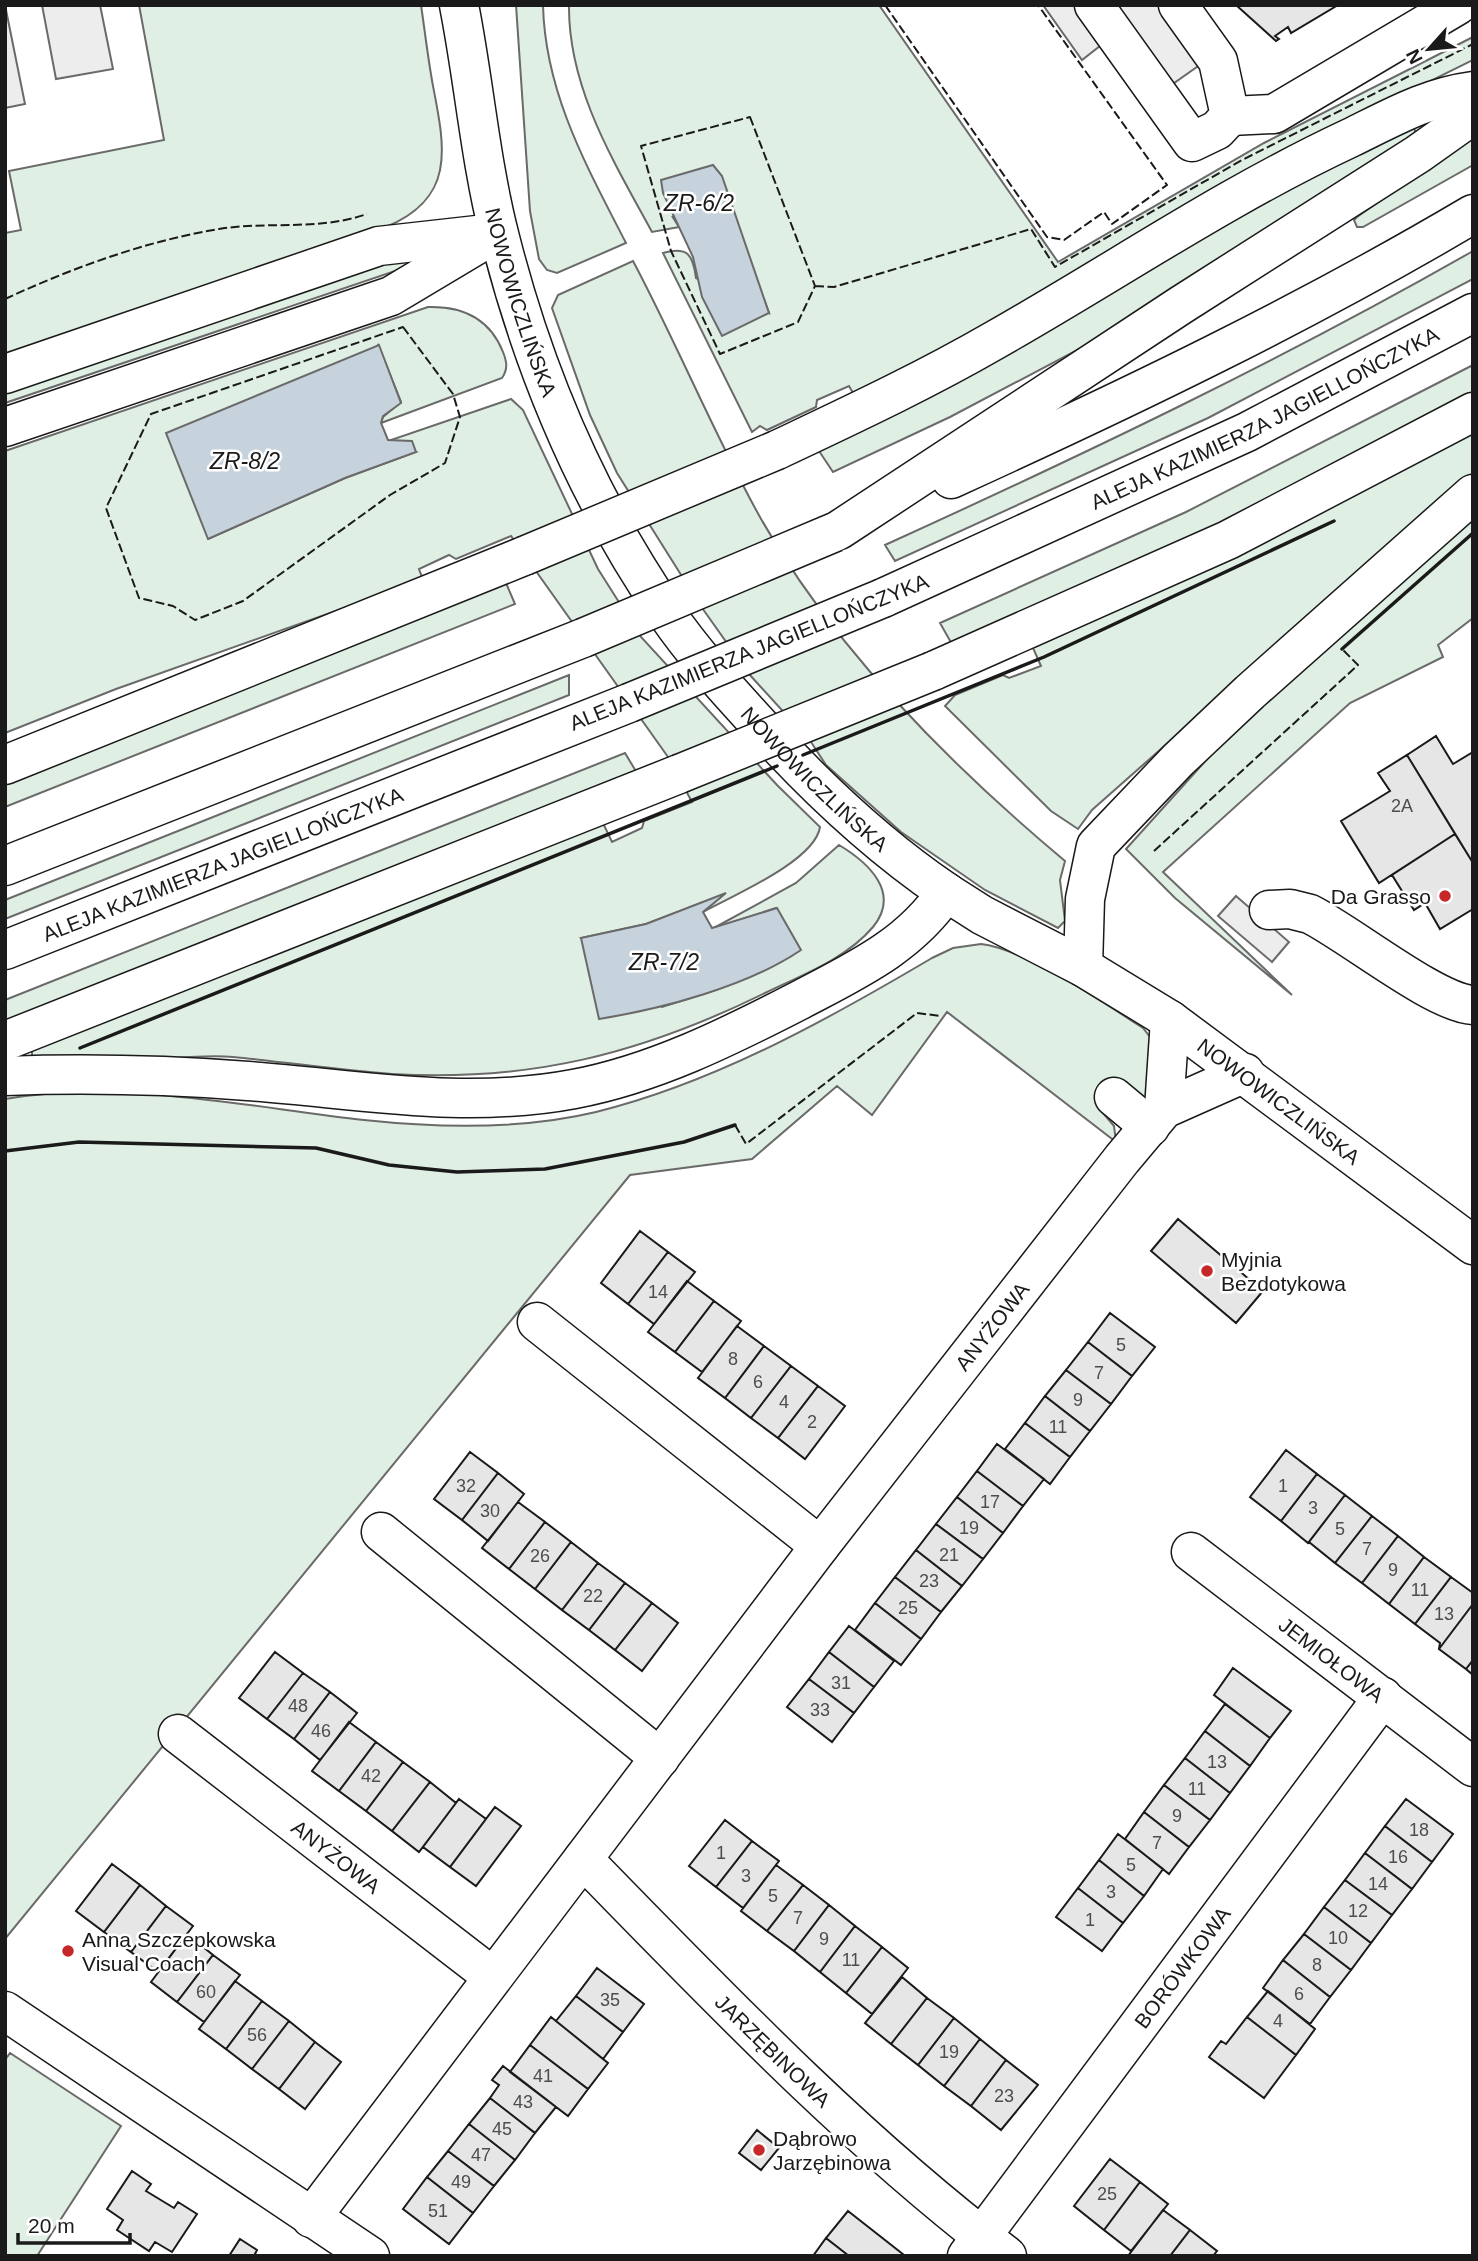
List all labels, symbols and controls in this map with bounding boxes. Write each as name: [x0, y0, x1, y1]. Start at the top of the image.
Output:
north arrow: [1394, 14, 1464, 84]
text: N: [1402, 46, 1427, 67]
water label: ZR-6/2: [663, 190, 734, 216]
street label: NOWOWICZLIŃSKA: [482, 206, 562, 399]
street label: ALEJA KAZIMIERZA JAGIELLOŃCZYKA: [1087, 322, 1442, 513]
water label: ZR-8/2: [209, 448, 280, 474]
street label: ALEJA KAZIMIERZA JAGIELLOŃCZYKA: [566, 569, 932, 735]
street label: NOWOWICZLIŃSKA: [737, 702, 893, 856]
street label: ALEJA KAZIMIERZA JAGIELLOŃCZYKA: [39, 782, 406, 945]
house number: 2A: [1391, 796, 1413, 816]
place label: Da Grasso: [1331, 885, 1431, 908]
marker: Da Grasso: [1437, 888, 1453, 904]
water label: ZR-7/2: [628, 949, 699, 975]
street label: NOWOWICZLIŃSKA: [1193, 1033, 1365, 1169]
place label: Myjnia Bezdotykowa: [1221, 1248, 1346, 1295]
marker: Myjnia Bezdotykowa: [1199, 1263, 1215, 1279]
street label: ANYŻOWA: [950, 1277, 1033, 1375]
house number: 14: [648, 1282, 668, 1302]
house number: 5: [1116, 1335, 1126, 1355]
house number: 8: [728, 1349, 738, 1369]
house number: 7: [1094, 1363, 1104, 1383]
house number: 6: [753, 1372, 763, 1392]
house number: 9: [1073, 1390, 1083, 1410]
house number: 4: [779, 1392, 789, 1412]
house number: 2: [807, 1412, 817, 1432]
house number: 11: [1049, 1417, 1067, 1437]
house number: 32: [456, 1476, 476, 1496]
house number: 1: [1278, 1476, 1288, 1496]
house number: 17: [980, 1492, 1000, 1512]
house number: 3: [1308, 1498, 1318, 1518]
house number: 30: [480, 1501, 500, 1521]
house number: 19: [959, 1518, 979, 1538]
house number: 5: [1335, 1519, 1345, 1539]
house number: 7: [1362, 1539, 1372, 1559]
house number: 21: [939, 1545, 959, 1565]
house number: 26: [530, 1546, 550, 1566]
house number: 9: [1388, 1560, 1398, 1580]
house number: 23: [919, 1571, 939, 1591]
house number: 11: [1411, 1580, 1429, 1600]
house number: 22: [583, 1586, 603, 1606]
house number: 25: [898, 1598, 918, 1618]
house number: 13: [1434, 1604, 1454, 1624]
street label: JEMIOŁOWA: [1275, 1612, 1389, 1706]
house number: 31: [831, 1673, 851, 1693]
house number: 48: [288, 1696, 308, 1716]
house number: 33: [810, 1700, 830, 1720]
house number: 46: [311, 1721, 331, 1741]
house number: 13: [1207, 1752, 1227, 1772]
house number: 42: [361, 1766, 381, 1786]
house number: 11: [1188, 1779, 1206, 1799]
house number: 9: [1172, 1806, 1182, 1826]
street label: ANYŻOWA: [288, 1815, 385, 1897]
house number: 18: [1409, 1820, 1429, 1840]
house number: 7: [1152, 1833, 1162, 1853]
house number: 1: [716, 1843, 726, 1863]
house number: 16: [1388, 1847, 1408, 1867]
house number: 5: [1126, 1855, 1136, 1875]
house number: 3: [741, 1866, 751, 1886]
house number: 14: [1368, 1874, 1388, 1894]
house number: 3: [1106, 1882, 1116, 1902]
house number: 5: [768, 1886, 778, 1906]
house number: 12: [1348, 1901, 1368, 1921]
street label: BORÓWKOWA: [1129, 1902, 1234, 2032]
house number: 7: [793, 1908, 803, 1928]
house number: 1: [1085, 1910, 1095, 1930]
place label: Anna Szczepkowska Visual Coach: [82, 1928, 276, 1975]
house number: 10: [1328, 1928, 1348, 1948]
house number: 9: [819, 1929, 829, 1949]
marker: Anna Szczepkowska Visual Coach: [60, 1943, 76, 1959]
house number: 11: [842, 1950, 860, 1970]
house number: 8: [1312, 1955, 1322, 1975]
house number: 60: [196, 1982, 216, 2002]
house number: 6: [1294, 1984, 1304, 2004]
house number: 35: [600, 1990, 620, 2010]
street label: JARZĘBINOWA: [711, 1990, 835, 2111]
house number: 4: [1273, 2011, 1283, 2031]
house number: 56: [247, 2025, 267, 2045]
house number: 19: [939, 2042, 959, 2062]
house number: 41: [533, 2066, 553, 2086]
house number: 23: [994, 2086, 1014, 2106]
house number: 43: [513, 2092, 533, 2112]
house number: 45: [492, 2119, 512, 2139]
place label: Dąbrowo Jarzębinowa: [773, 2127, 891, 2174]
marker: Dąbrowo Jarzębinowa: [751, 2142, 767, 2158]
house number: 47: [471, 2145, 491, 2165]
house number: 49: [451, 2172, 471, 2192]
house number: 25: [1097, 2184, 1117, 2204]
house number: 51: [428, 2201, 448, 2221]
scale bar: [18, 2202, 130, 2246]
text: 20 m: [28, 2214, 75, 2237]

